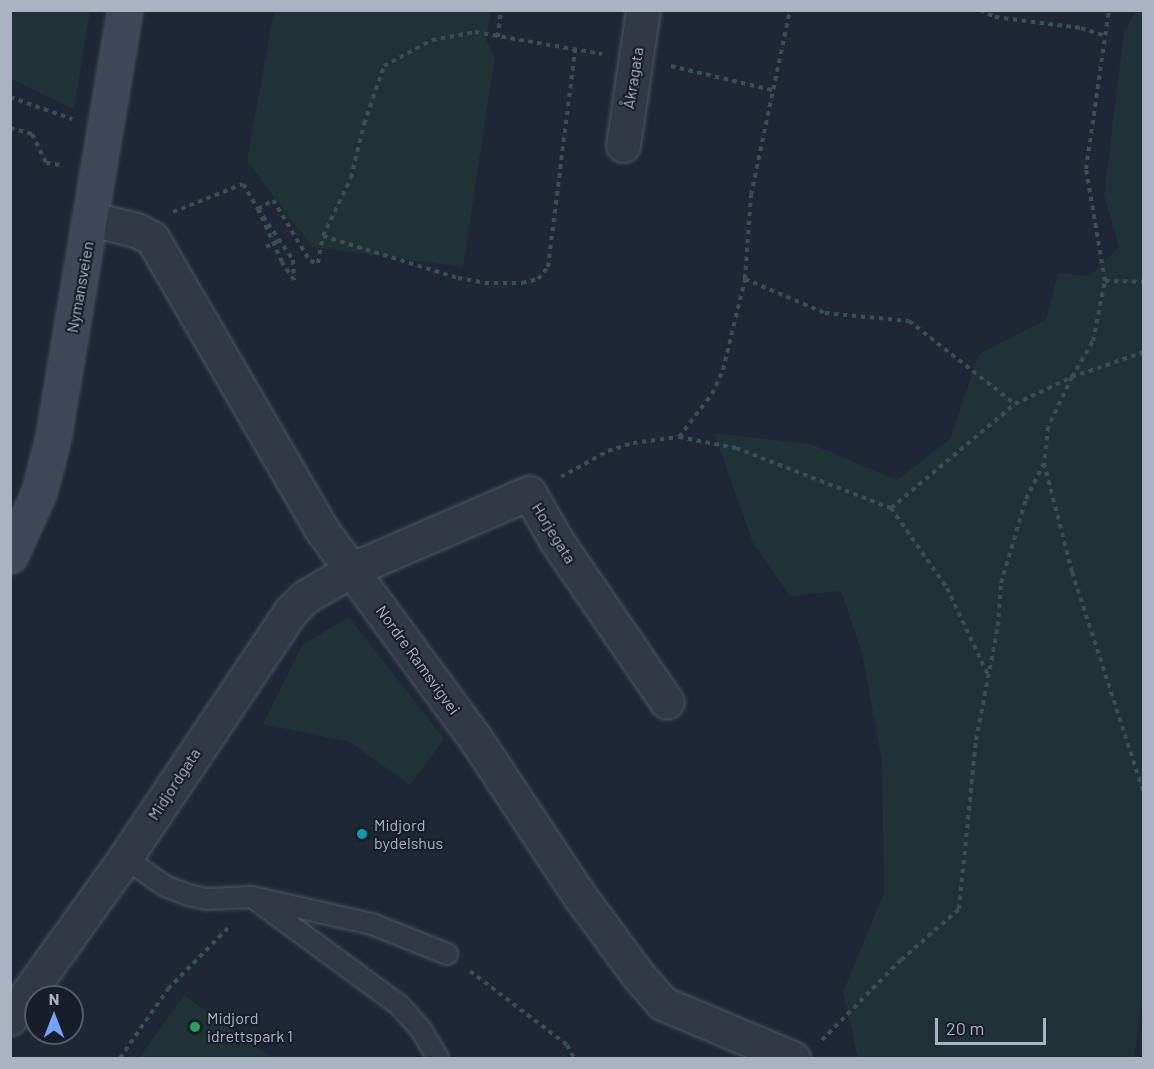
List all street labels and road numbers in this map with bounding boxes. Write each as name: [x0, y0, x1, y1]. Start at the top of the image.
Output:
street label: Åkragata: [619, 46, 647, 110]
street label: Nymansveien: [63, 240, 97, 334]
street label: Horjegata: [528, 499, 580, 567]
street label: Nordre Ramsvigvei: [372, 602, 464, 718]
street label: Midjordgata: [144, 744, 204, 824]

